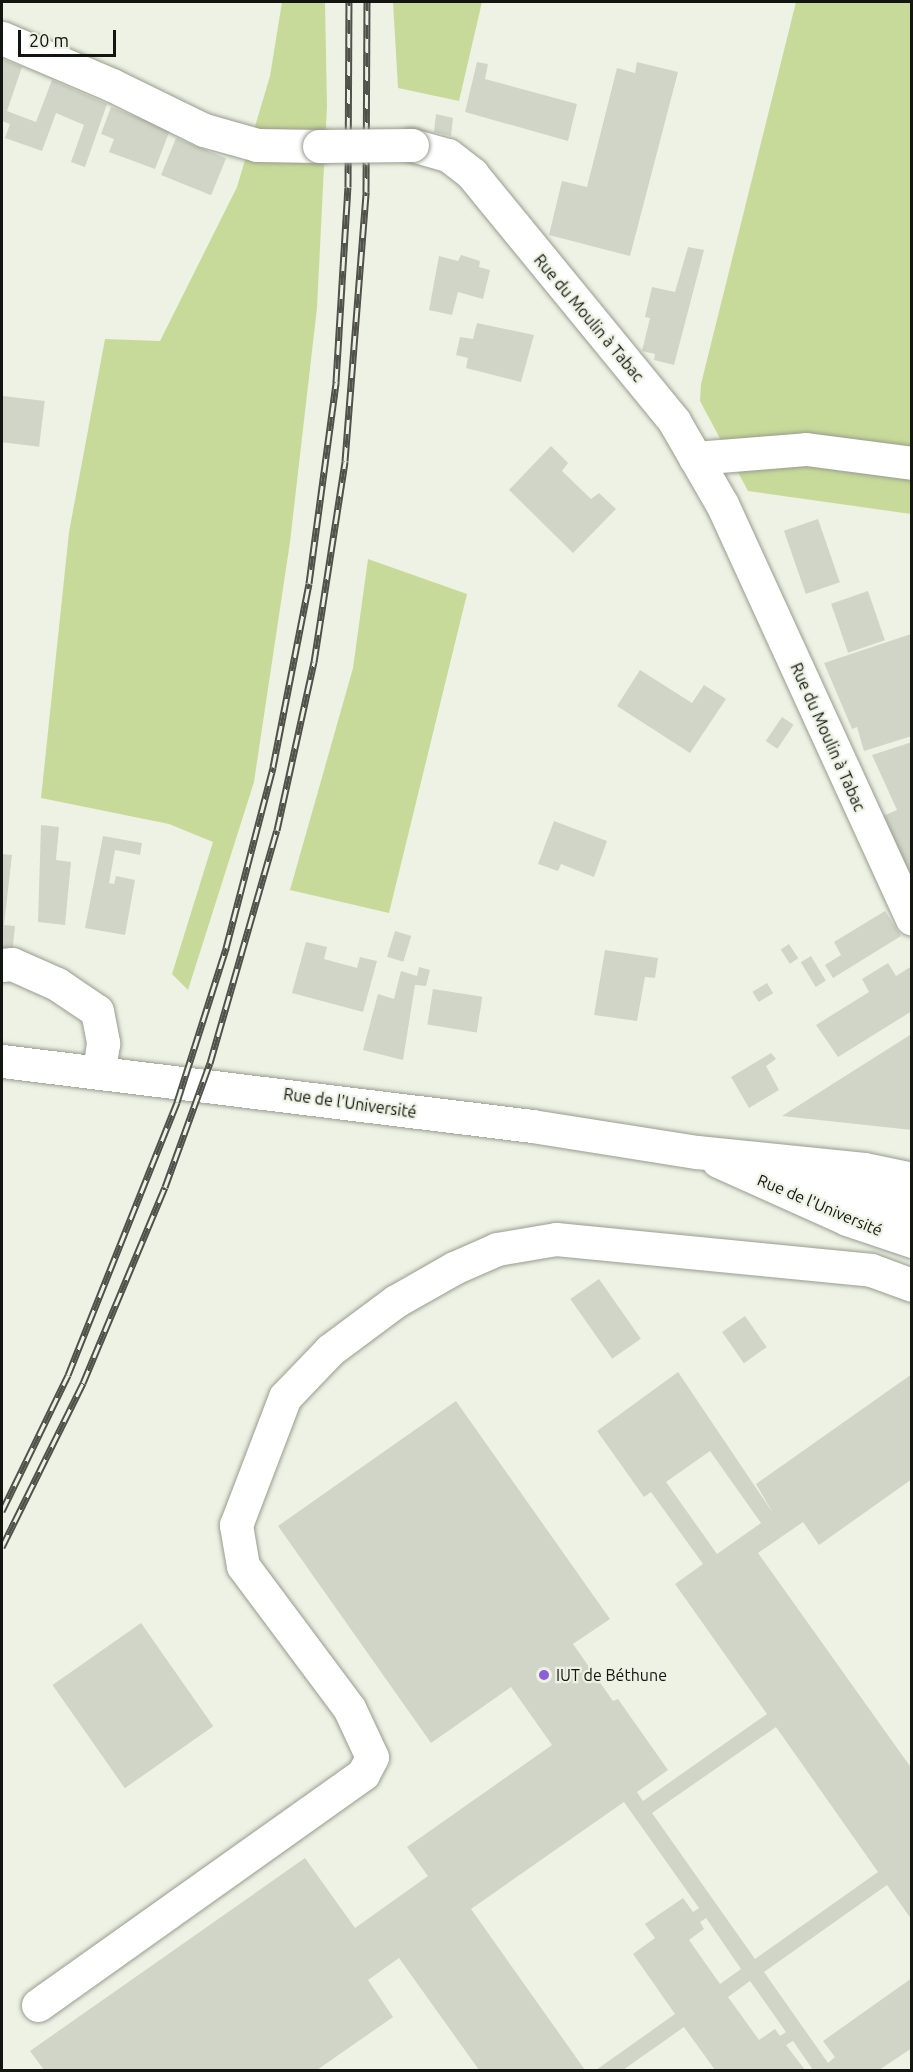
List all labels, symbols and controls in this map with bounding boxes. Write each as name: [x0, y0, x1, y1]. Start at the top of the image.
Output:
scale bar: [21, 18, 118, 56]
text: 20 m: [29, 30, 69, 50]
street label: Rue du Moulin à Tabac: [530, 250, 648, 386]
street label: Rue du Moulin à Tabac: [787, 660, 869, 814]
street label: Rue de l'Université: [282, 1084, 418, 1122]
street label: Rue de l'Université: [755, 1170, 885, 1240]
place label: IUT de Béthune: [556, 1665, 667, 1685]
marker: IUT de Béthune: [537, 1668, 551, 1682]

